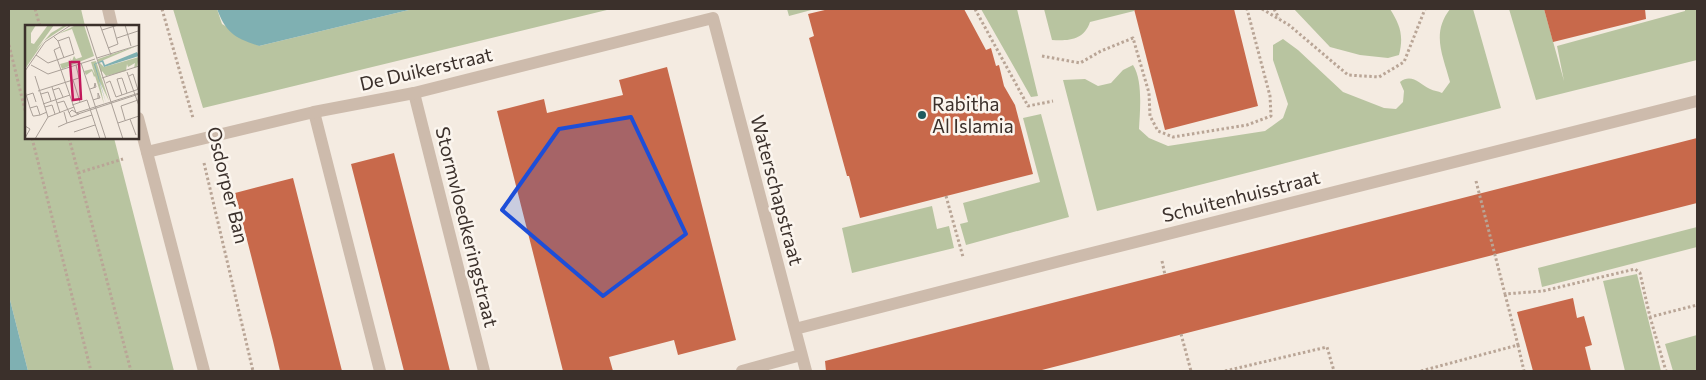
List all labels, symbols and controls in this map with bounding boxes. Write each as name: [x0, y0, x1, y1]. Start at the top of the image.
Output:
inset map: [25, 25, 139, 139]
street label: De Duikerstraat: [357, 42, 495, 95]
place label: Rabitha Al Islamia: [932, 92, 1014, 137]
marker: Rabitha Al Islamia: [916, 109, 928, 121]
street label: Waterschapstraat: [746, 112, 809, 268]
street label: Osdorper Ban: [203, 124, 254, 246]
street label: Stormvloedkeringstraat: [431, 124, 504, 330]
street label: Schuitenhuisstraat: [1160, 165, 1322, 226]

